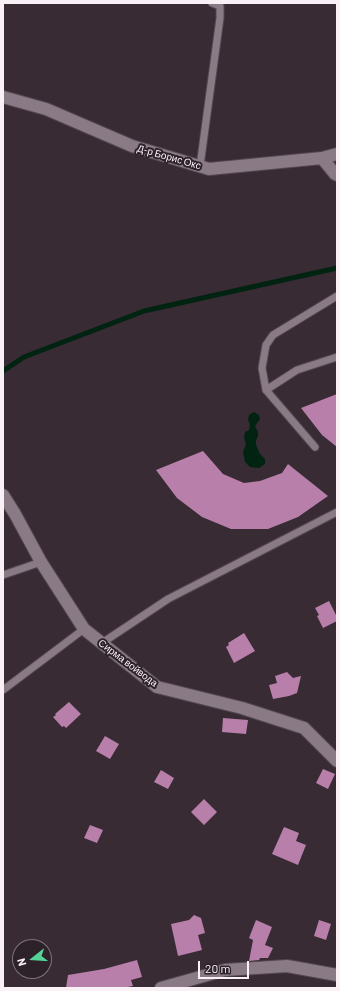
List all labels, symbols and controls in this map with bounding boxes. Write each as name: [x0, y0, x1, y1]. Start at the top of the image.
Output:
street label: Д-р Борис Окс: [136, 142, 202, 172]
street label: Сирма войвода: [96, 637, 160, 689]
north arrow: [12, 939, 52, 979]
scale bar: [200, 953, 251, 979]
text: N: [14, 957, 28, 968]
text: 20 m: [205, 961, 231, 975]

